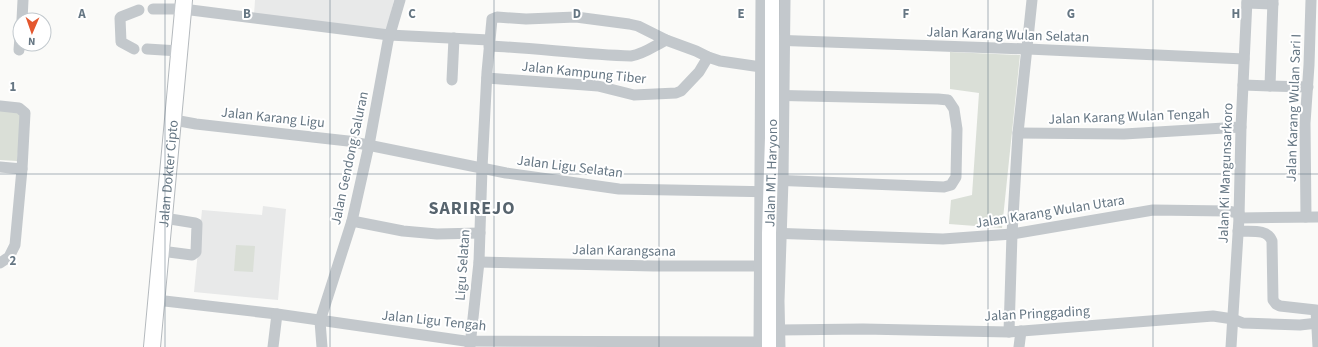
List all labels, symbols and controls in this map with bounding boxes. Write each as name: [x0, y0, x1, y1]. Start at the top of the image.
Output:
text: A: [77, 5, 86, 23]
text: B: [243, 5, 251, 23]
text: C: [408, 5, 416, 23]
text: D: [573, 5, 581, 23]
text: E: [737, 5, 745, 23]
text: F: [903, 5, 910, 23]
text: G: [1067, 5, 1075, 23]
text: H: [1232, 5, 1240, 23]
north arrow: [12, 12, 52, 52]
street label: Jalan Karang Wulan Selatan: [926, 22, 1090, 48]
text: N: [28, 34, 36, 49]
street label: Jalan Karang Wulan Sari I: [1281, 34, 1307, 182]
street label: Jalan Kampung Tiber: [521, 57, 647, 89]
text: 1: [10, 78, 17, 96]
street label: Jalan Gendong Saluran: [326, 90, 374, 227]
street label: Jalan Ki Mangunsarkoro: [1214, 102, 1238, 244]
street label: Jalan Karang Ligu: [220, 103, 326, 133]
street label: Jalan Karang Wulan Tengah: [1048, 104, 1210, 130]
street label: Jalan Dokter Cipto: [154, 119, 184, 229]
street label: Jalan MT. Haryono: [760, 119, 783, 227]
street label: Jalan Ligu Selatan: [516, 151, 624, 183]
street label: Jalan Karang Wulan Utara: [974, 190, 1126, 234]
district label: SARIREJO: [428, 196, 516, 221]
street label: Ligu Selatan: [451, 229, 475, 302]
street label: Jalan Karangsana: [572, 240, 676, 262]
text: 2: [10, 252, 17, 270]
street label: Jalan Pringgading: [984, 301, 1090, 327]
street label: Jalan Ligu Tengah: [381, 306, 487, 336]

